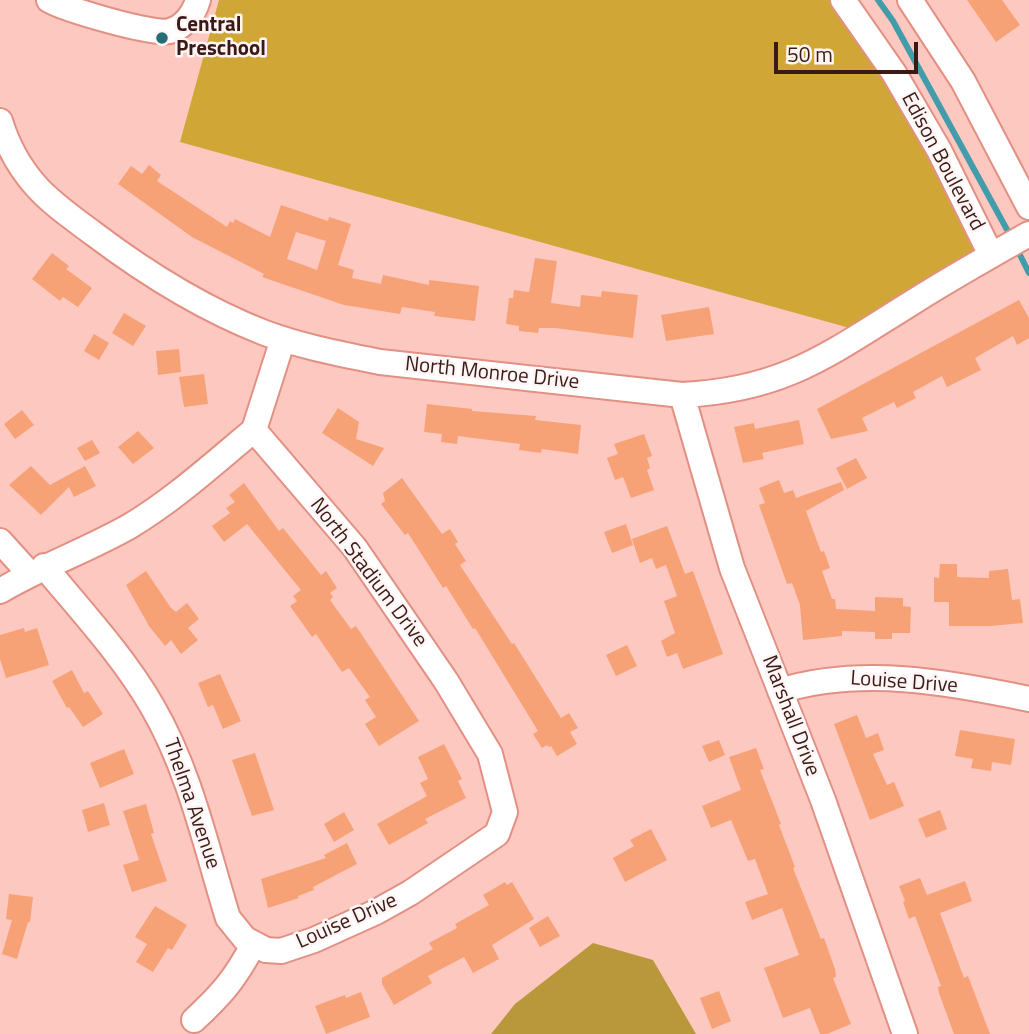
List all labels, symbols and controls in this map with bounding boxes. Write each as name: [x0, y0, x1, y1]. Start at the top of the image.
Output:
place label: Central Preschool: [176, 13, 266, 63]
scale bar: [777, 28, 920, 72]
marker: Central Preschool: [154, 30, 170, 46]
text: 50 m: [787, 38, 833, 70]
street label: Edison Boulevard: [895, 89, 989, 235]
street label: North Monroe Drive: [404, 352, 580, 396]
street label: North Stadium Drive: [304, 494, 432, 652]
street label: Marshall Drive: [755, 652, 825, 780]
street label: Louise Drive: [849, 667, 959, 699]
street label: Thelma Avenue: [157, 736, 225, 872]
street label: Louise Drive: [293, 889, 401, 955]

